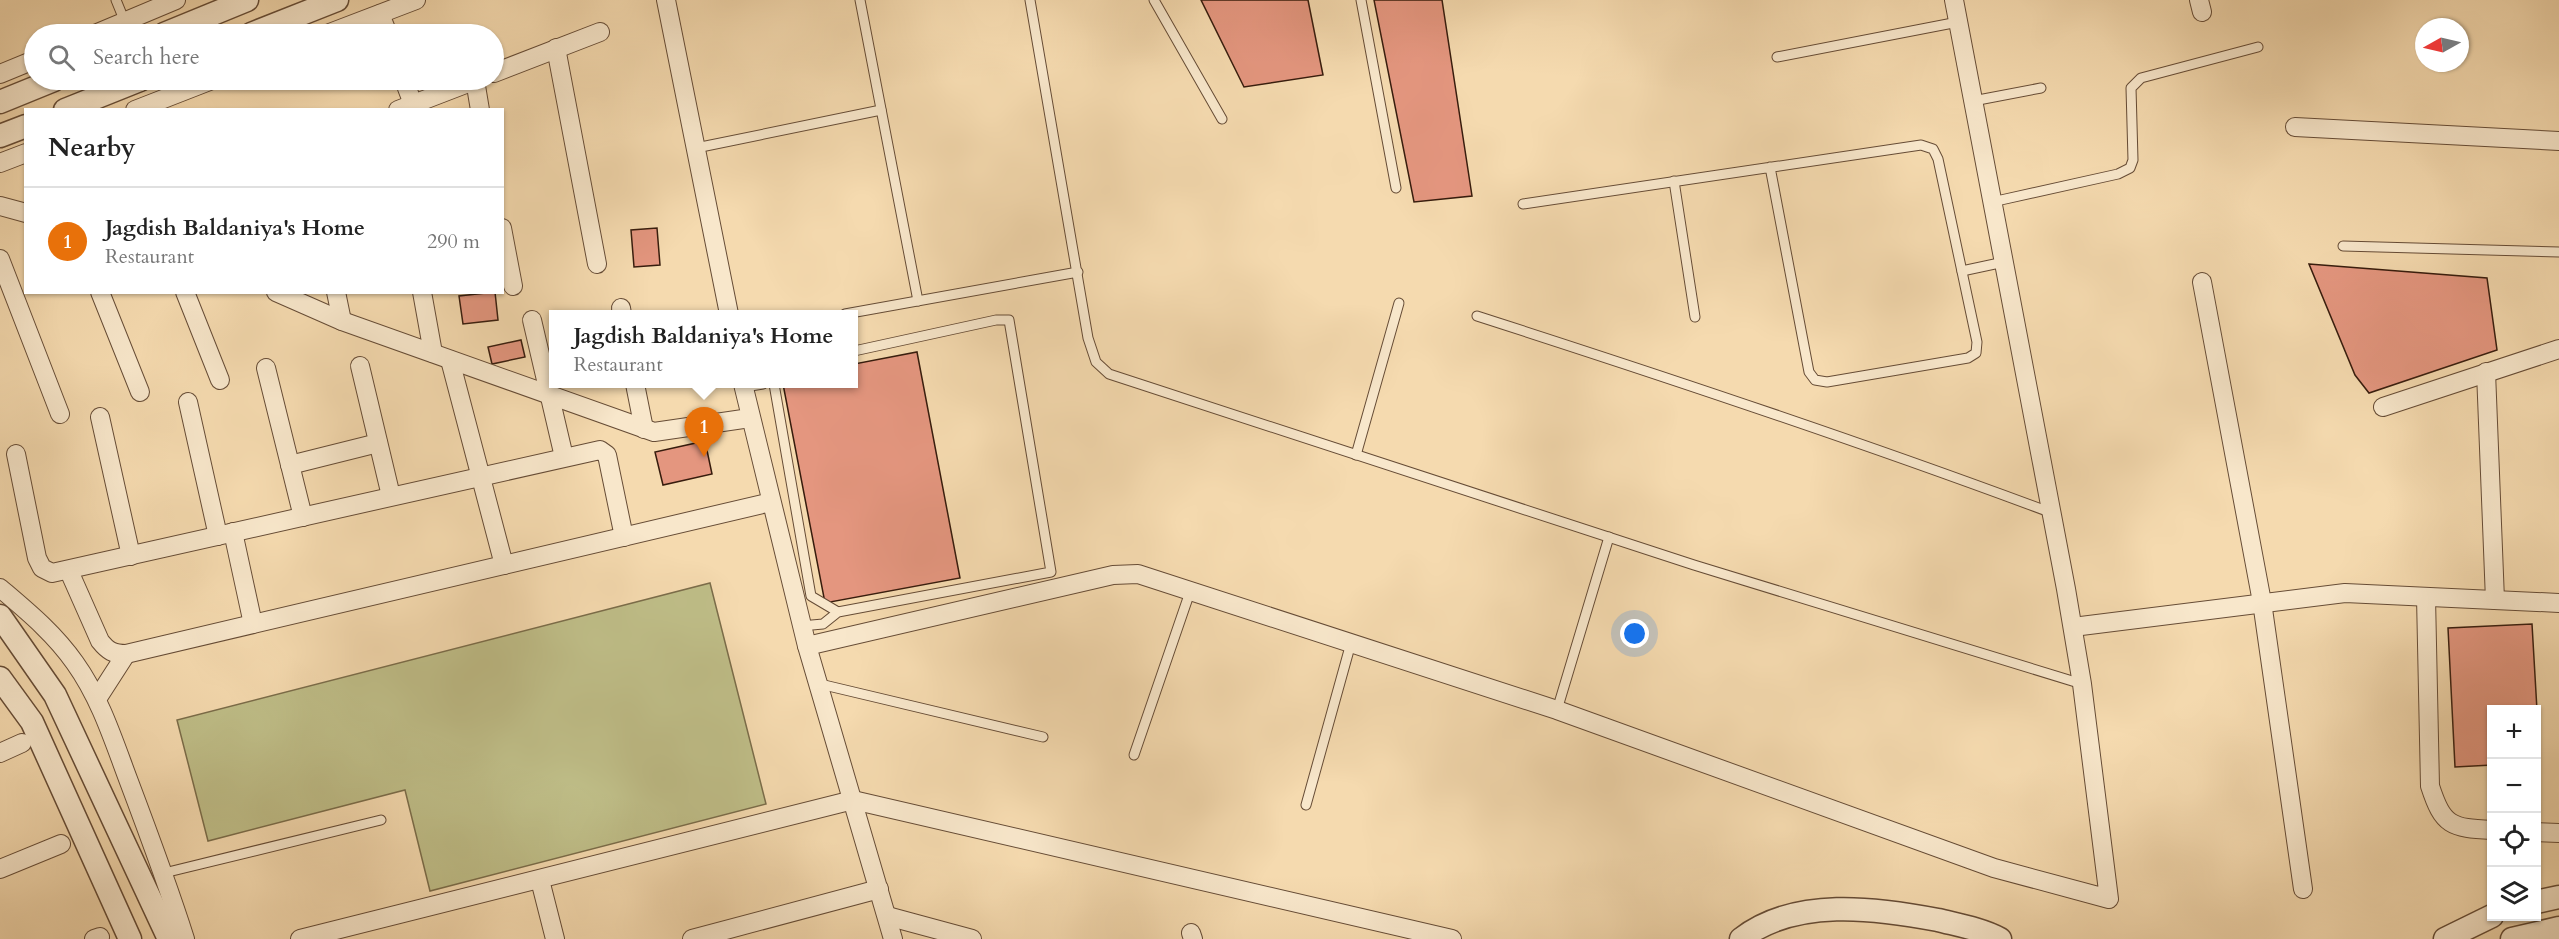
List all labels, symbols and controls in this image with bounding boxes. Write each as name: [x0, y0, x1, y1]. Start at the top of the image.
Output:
north arrow: [2415, 18, 2469, 72]
search box: [24, 24, 504, 90]
icon: search: [45, 41, 78, 74]
text: Search here: [93, 42, 200, 72]
text: Nearby: [48, 130, 136, 165]
text: Jagdish Baldaniya's Home: [105, 213, 365, 243]
text: 1: [62, 228, 73, 255]
text: 290 m: [427, 228, 480, 255]
text: Restaurant: [105, 243, 194, 270]
popup: [549, 310, 858, 388]
text: Jagdish Baldaniya's Home: [574, 321, 833, 351]
text: Restaurant: [574, 351, 663, 378]
pin: 1: [684, 408, 724, 457]
your location: [1620, 619, 1649, 648]
map controls: [2487, 705, 2541, 921]
button: +: [2487, 705, 2541, 759]
button: −: [2487, 759, 2541, 813]
button: locate: [2487, 813, 2541, 867]
button: layers: [2487, 867, 2541, 921]

